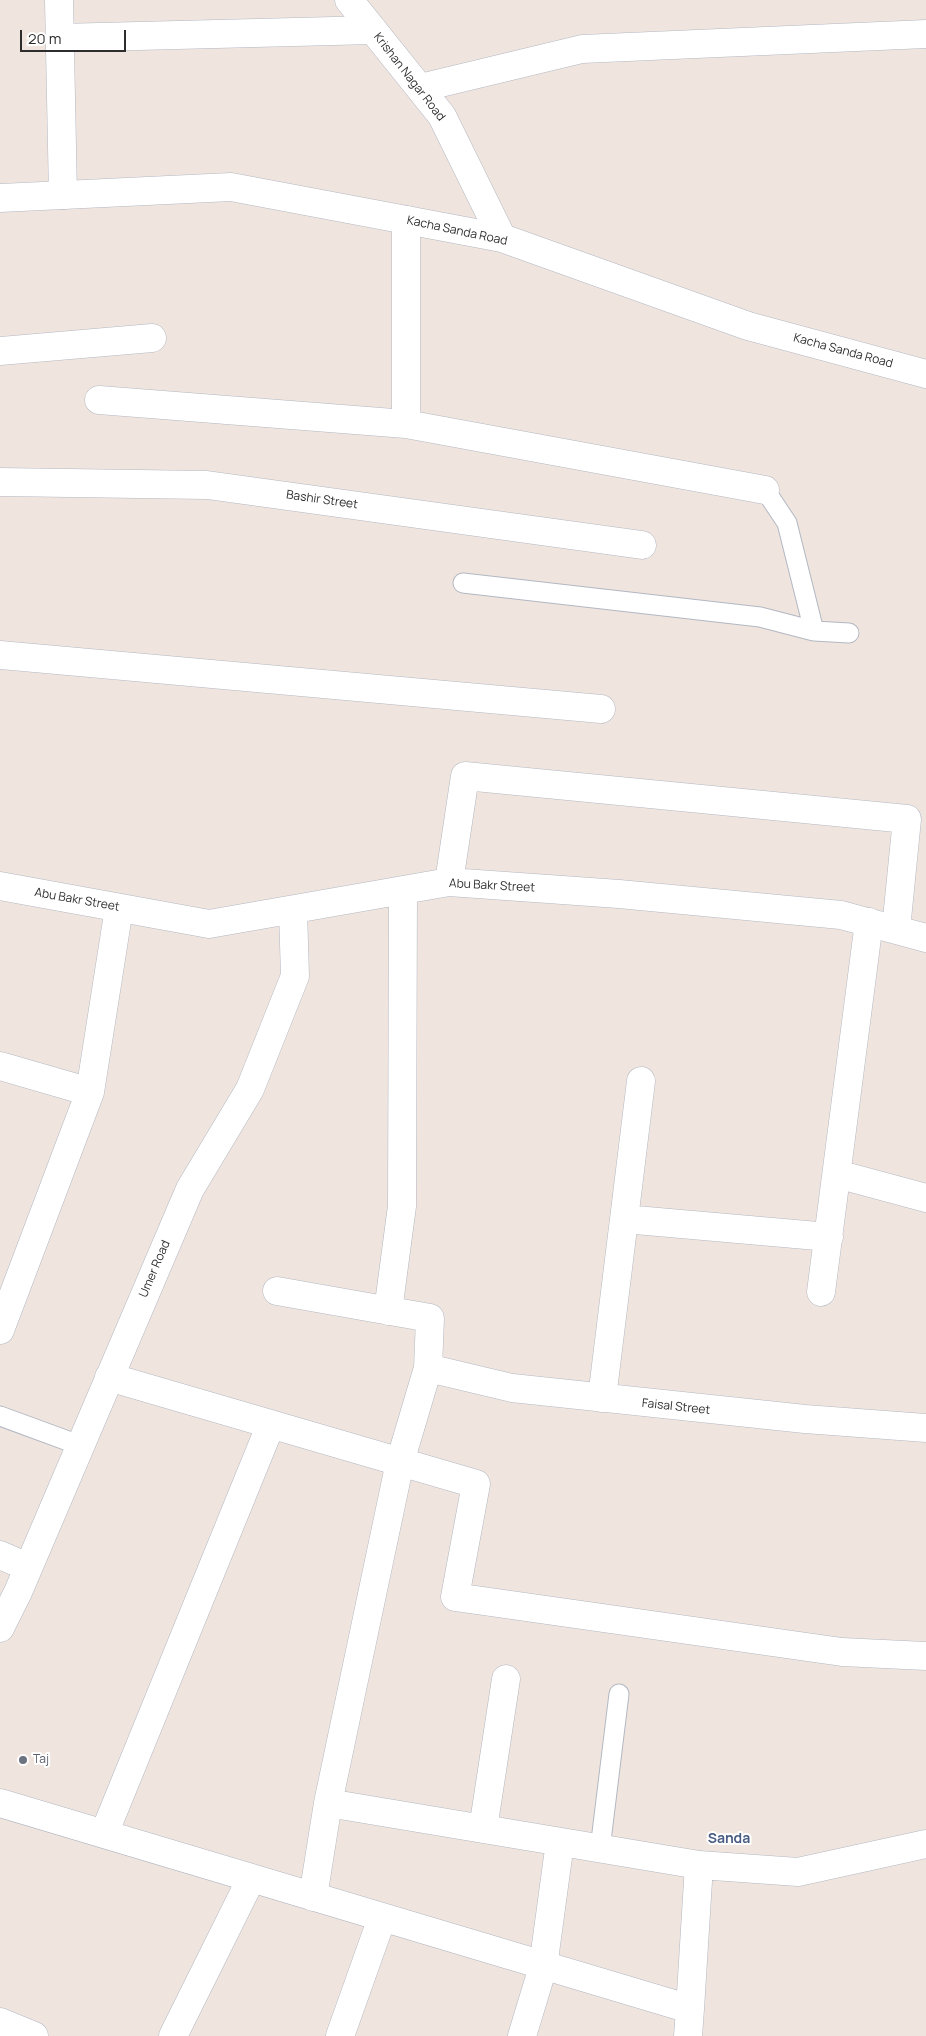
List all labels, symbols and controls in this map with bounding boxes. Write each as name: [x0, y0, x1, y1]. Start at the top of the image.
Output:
scale bar: [22, 20, 129, 52]
text: 20 m: [28, 28, 61, 49]
street label: Krishan Nagar Road: [370, 30, 448, 124]
street label: Kacha Sanda Road: [405, 213, 509, 249]
street label: Kacha Sanda Road: [792, 331, 894, 371]
street label: Bashir Street: [285, 488, 359, 512]
street label: Abu Bakr Street: [449, 877, 535, 895]
street label: Abu Bakr Street: [33, 885, 121, 915]
street label: Umer Road: [137, 1238, 173, 1300]
street label: Faisal Street: [641, 1396, 711, 1418]
place label: Taj: [33, 1753, 49, 1767]
marker: Taj: [17, 1754, 29, 1766]
district label: Sanda: [708, 1831, 750, 1847]

